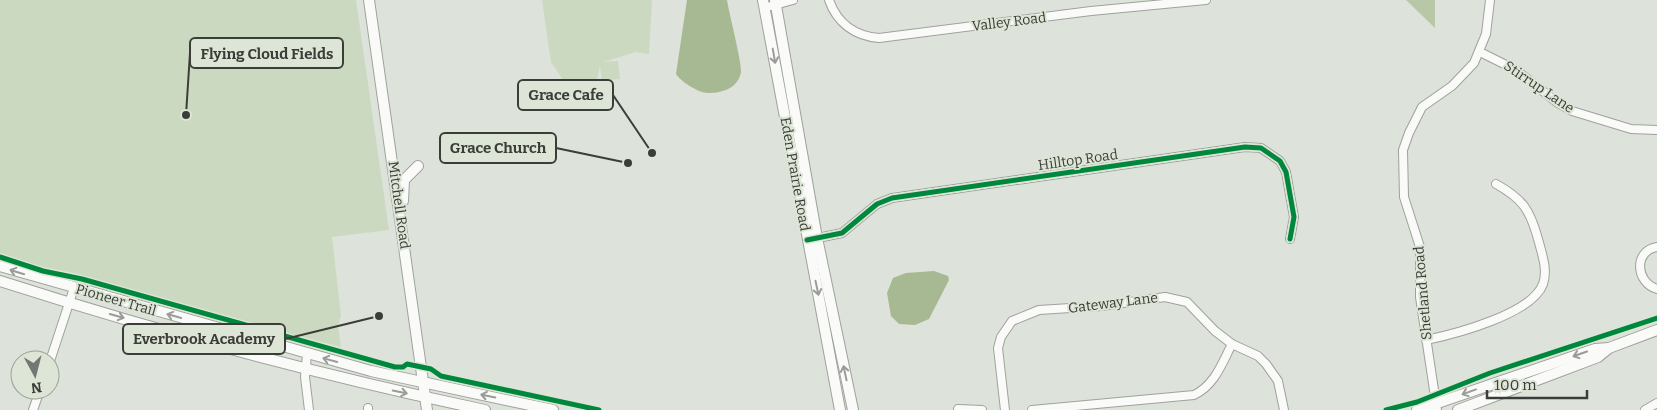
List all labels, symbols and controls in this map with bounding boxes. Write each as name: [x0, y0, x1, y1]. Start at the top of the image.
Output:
street label: Valley Road: [971, 9, 1047, 35]
callout: Flying Cloud Fields: [190, 38, 343, 68]
text: Flying Cloud Fields: [201, 45, 333, 63]
one-way arrow: [770, 47, 780, 63]
street label: Stirrup Lane: [1501, 57, 1577, 117]
callout: Grace Cafe: [518, 80, 613, 110]
text: Grace Cafe: [528, 86, 604, 104]
street label: Eden Prairie Road: [777, 116, 813, 232]
callout: Grace Church: [440, 133, 556, 163]
text: Grace Church: [450, 139, 547, 157]
street label: Hilltop Road: [1037, 146, 1119, 174]
street label: Mitchell Road: [384, 160, 414, 250]
street label: Shetland Road: [1410, 245, 1436, 341]
one-way arrow: [10, 266, 26, 276]
one-way arrow: [812, 279, 822, 295]
street label: Pioneer Trail: [74, 280, 158, 320]
street label: Gateway Lane: [1067, 289, 1159, 317]
one-way arrow: [109, 311, 125, 321]
one-way arrow: [166, 311, 182, 321]
callout: Everbrook Academy: [123, 324, 285, 354]
text: Everbrook Academy: [133, 330, 276, 348]
north arrow: [10, 350, 60, 400]
one-way arrow: [1573, 350, 1589, 359]
one-way arrow: [322, 355, 338, 365]
one-way arrow: [840, 365, 850, 381]
scale bar: [1487, 368, 1587, 400]
text: 100 m: [1494, 376, 1537, 394]
text: N: [30, 378, 43, 397]
one-way arrow: [392, 388, 408, 397]
one-way arrow: [1461, 388, 1477, 397]
one-way arrow: [481, 391, 497, 401]

